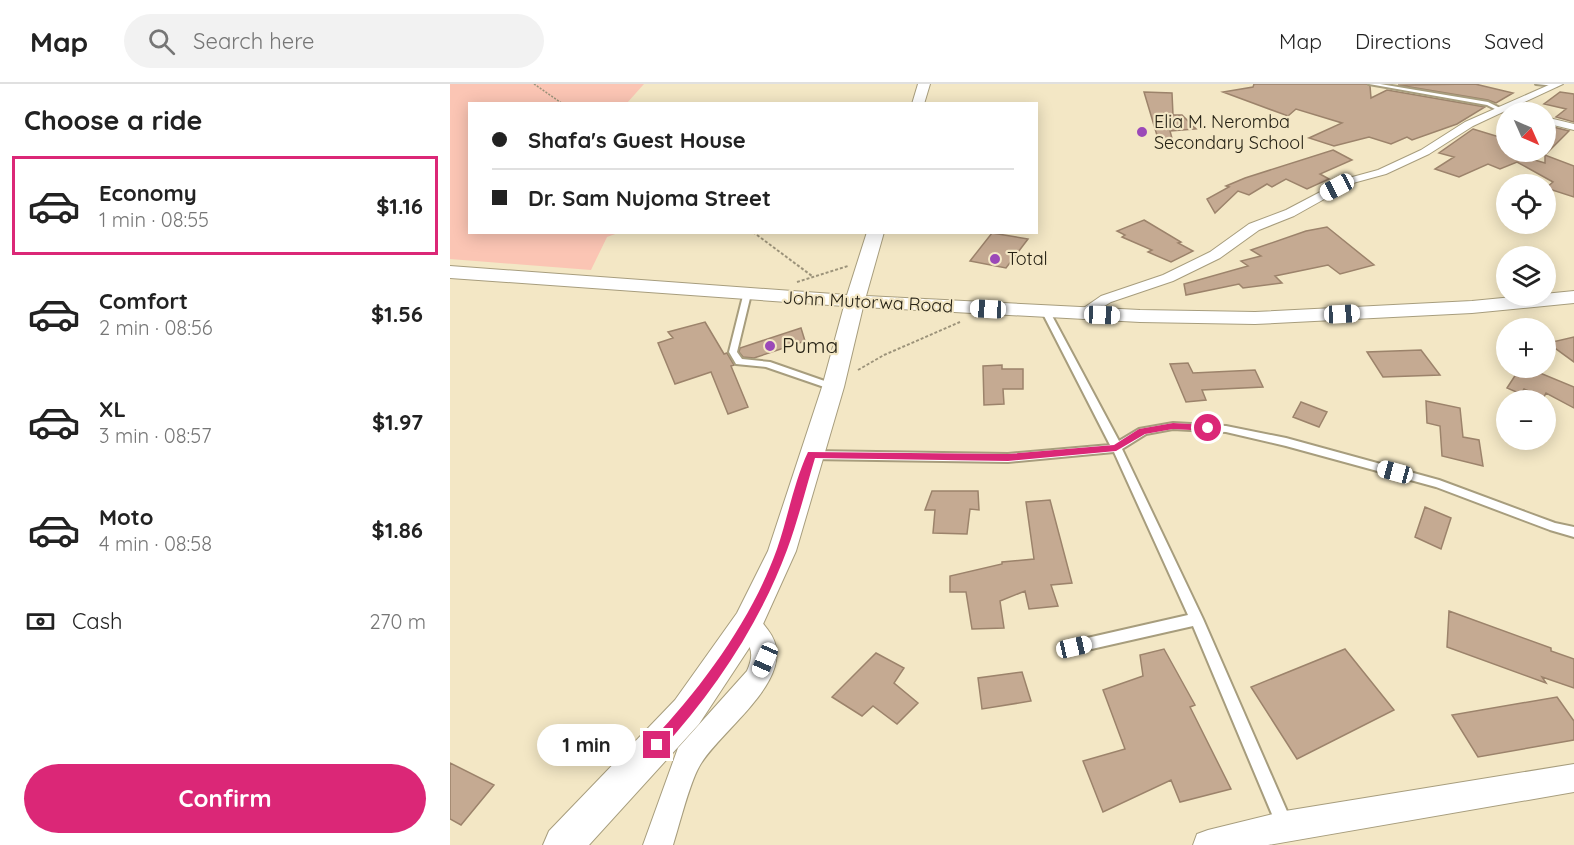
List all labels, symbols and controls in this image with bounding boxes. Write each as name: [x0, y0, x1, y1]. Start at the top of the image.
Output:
search box: [124, 14, 544, 68]
text: Map: [30, 24, 88, 59]
icon: search: [145, 25, 178, 58]
text: Search here: [193, 27, 315, 55]
text: Map: [1279, 28, 1322, 54]
text: Directions: [1355, 28, 1451, 54]
text: Saved: [1484, 28, 1544, 54]
north arrow: [1496, 102, 1556, 162]
map controls: [1496, 102, 1556, 450]
text: Choose a ride: [24, 103, 202, 137]
place label: Elia M. Neromba Secondary School: [1154, 110, 1304, 154]
marker: Elia M. Neromba Secondary School: [1135, 125, 1149, 139]
text: Shafa's Guest House: [528, 126, 746, 154]
car: [1317, 171, 1357, 203]
button: locate: [1496, 174, 1556, 234]
icon: car: [27, 179, 81, 233]
text: Economy: [99, 179, 197, 207]
text: Dr. Sam Nujoma Street: [528, 184, 771, 212]
text: $1.16: [376, 192, 423, 220]
text: 1 min · 08:55: [99, 207, 209, 232]
button: layers: [1496, 246, 1556, 306]
place label: Total: [1007, 247, 1048, 270]
marker: Total: [988, 252, 1002, 266]
street label: John Mutorwa Road: [782, 286, 954, 317]
icon: car: [27, 287, 81, 341]
text: Comfort: [99, 287, 188, 315]
car: [970, 299, 1006, 319]
text: $1.56: [371, 300, 423, 328]
car: [1324, 304, 1360, 324]
car: [1084, 305, 1120, 325]
text: 2 min · 08:56: [99, 315, 213, 340]
button: +: [1496, 318, 1556, 378]
place label: Puma: [782, 332, 838, 358]
marker: Puma: [763, 339, 777, 353]
button: −: [1496, 390, 1556, 450]
icon: car: [27, 395, 81, 449]
text: XL: [99, 395, 126, 423]
text: $1.97: [372, 408, 423, 436]
route start: [1194, 414, 1221, 441]
text: 3 min · 08:57: [99, 423, 211, 448]
car: [1375, 459, 1415, 485]
icon: car: [27, 503, 81, 557]
text: Moto: [99, 503, 153, 531]
text: $1.86: [372, 516, 423, 544]
text: 4 min · 08:58: [99, 531, 212, 556]
icon: cash: [24, 605, 57, 638]
text: Cash: [72, 607, 123, 635]
text: 270 m: [369, 609, 426, 634]
car: [1054, 634, 1094, 660]
car: [749, 640, 781, 680]
callout: 1 min: [537, 724, 636, 766]
route end: [643, 731, 670, 758]
text: 1 min: [562, 732, 611, 757]
button: Confirm: [24, 764, 426, 833]

